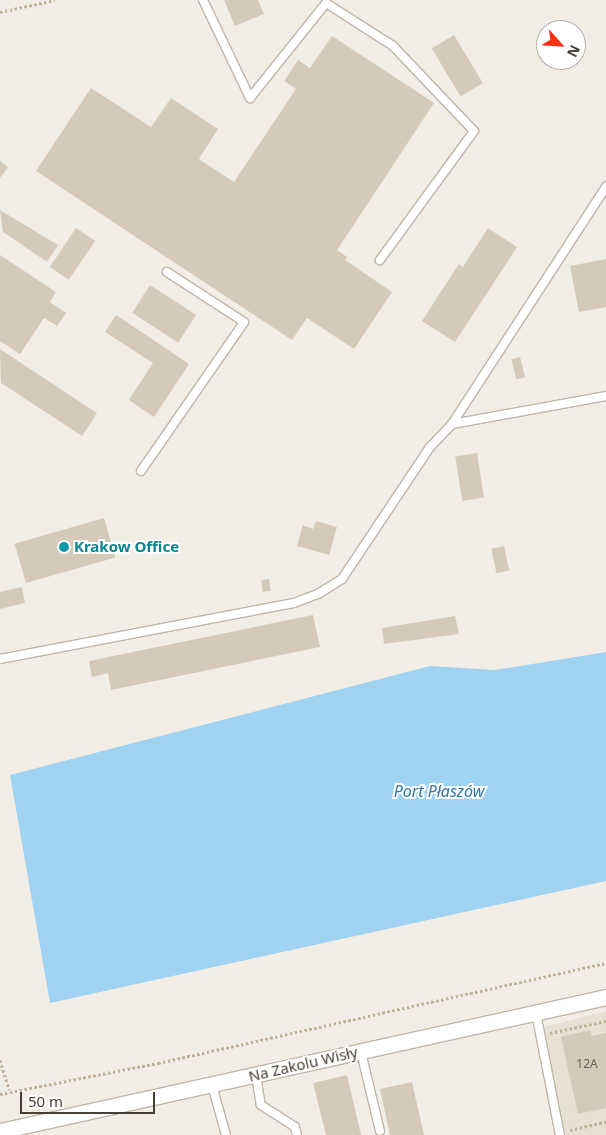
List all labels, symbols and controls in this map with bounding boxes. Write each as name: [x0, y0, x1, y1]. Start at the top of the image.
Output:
north arrow: [536, 20, 586, 70]
text: N: [563, 42, 585, 61]
place label: Krakow Office: [74, 538, 179, 556]
marker: Krakow Office: [58, 541, 70, 553]
water label: Port Płaszów: [394, 781, 484, 801]
street label: Na Zakolu Wisły: [247, 1043, 359, 1085]
house number: 12A: [576, 1057, 598, 1071]
scale bar: [22, 1082, 158, 1114]
text: 50 m: [28, 1091, 63, 1111]

